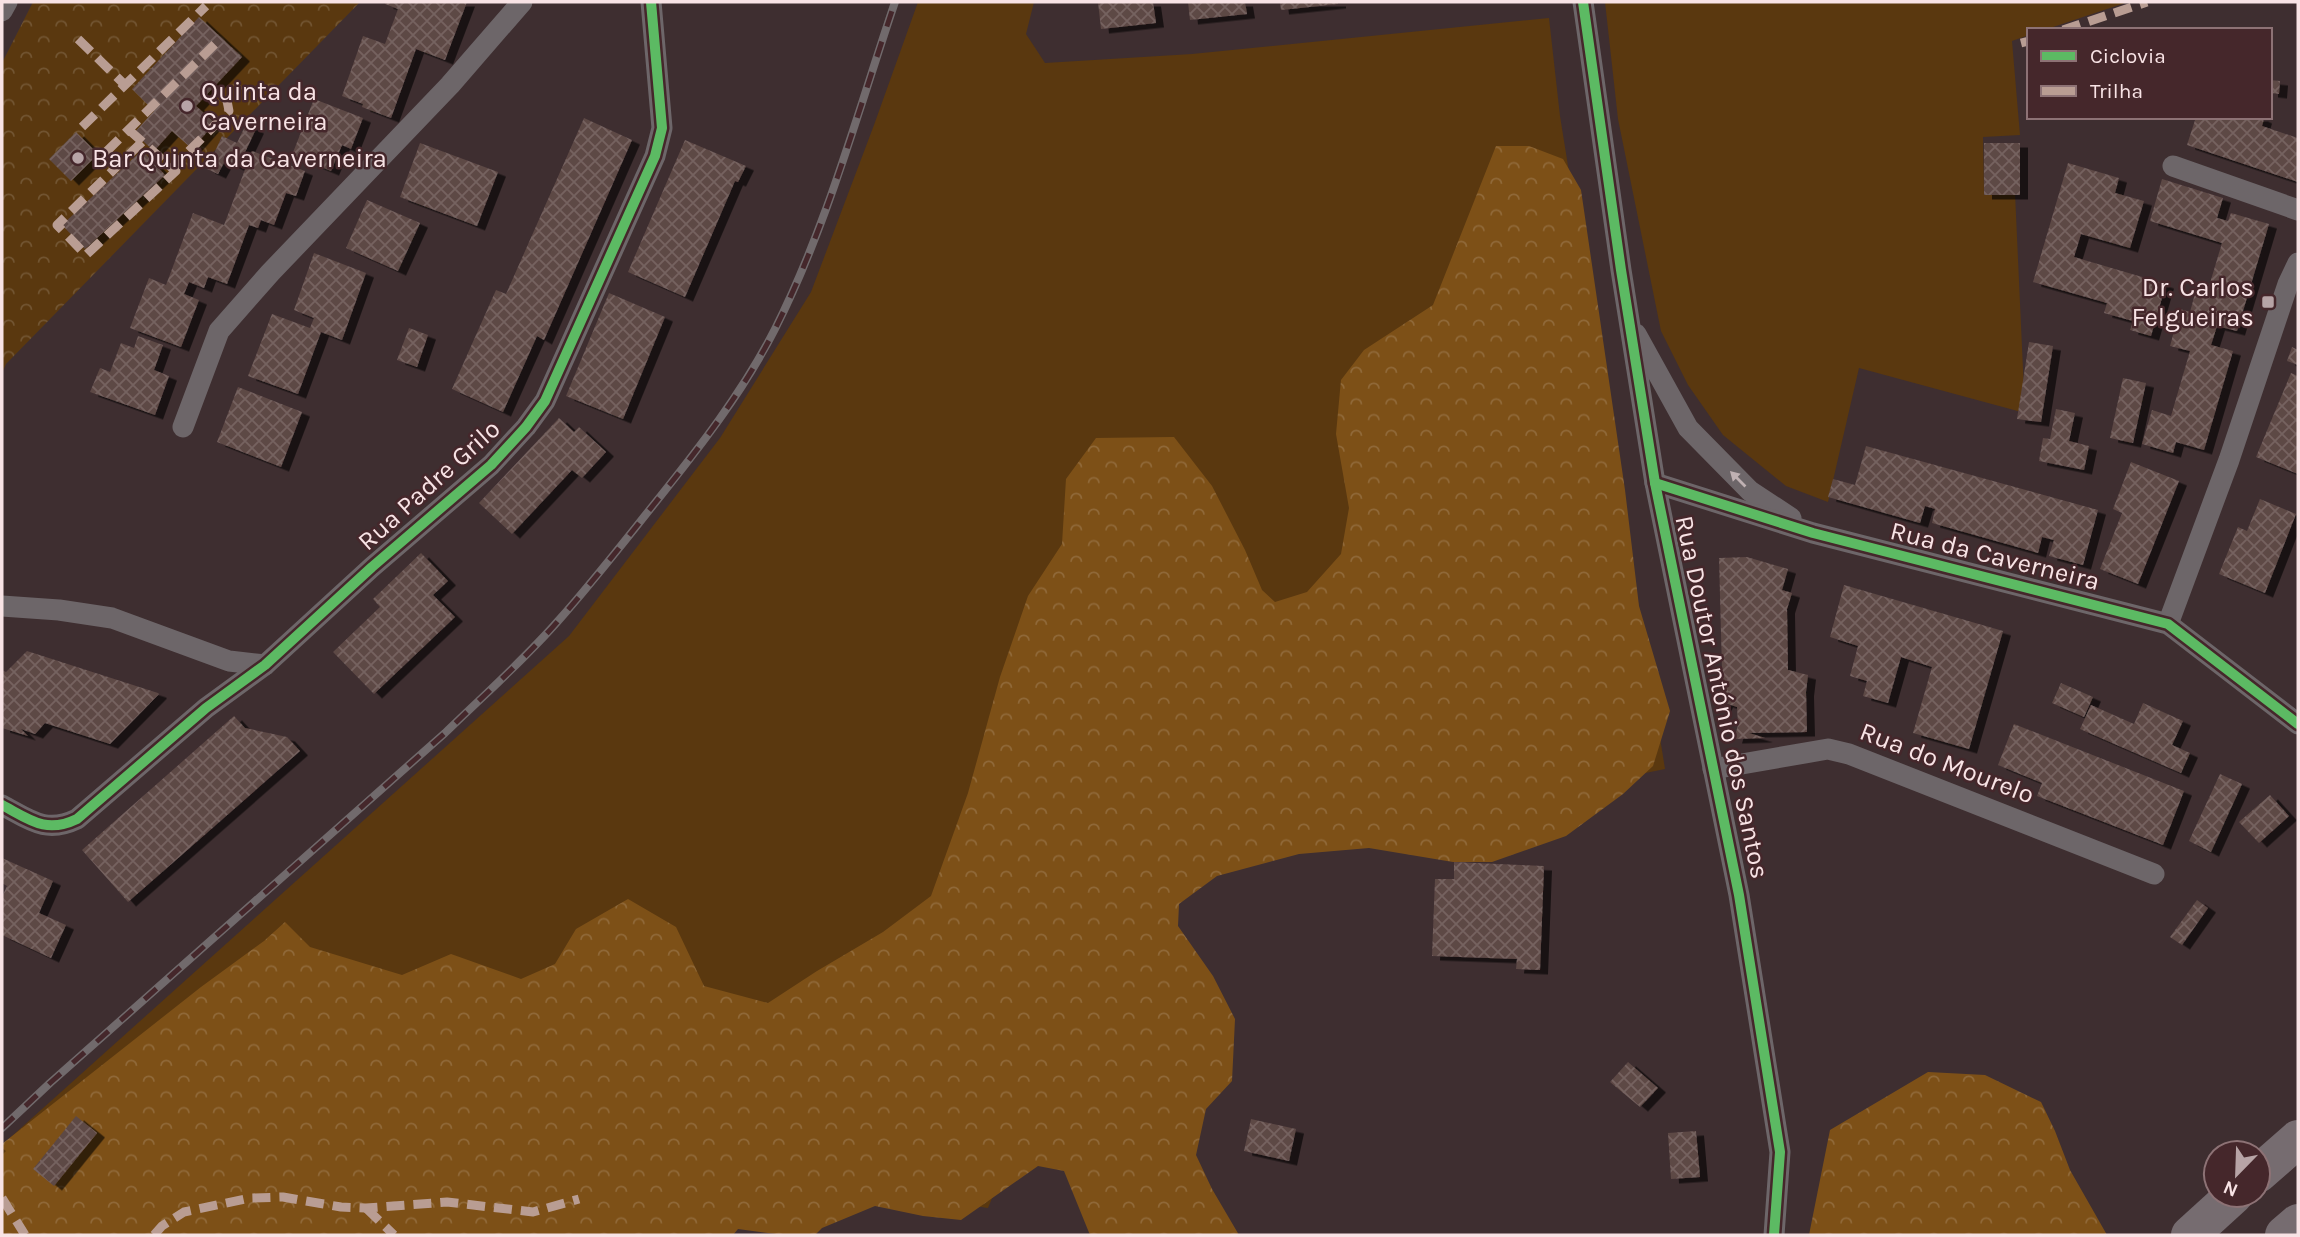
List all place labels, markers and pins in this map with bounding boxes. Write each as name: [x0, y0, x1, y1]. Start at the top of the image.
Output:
place label: Quinta da Caverneira: [201, 76, 328, 137]
marker: Quinta da Caverneira: [179, 98, 195, 114]
place label: Bar Quinta da Caverneira: [92, 143, 387, 174]
marker: Bar Quinta da Caverneira: [70, 150, 86, 166]
place label: Dr. Carlos Felgueiras: [2132, 272, 2254, 333]
marker: Dr. Carlos Felgueiras: [2260, 294, 2276, 310]

